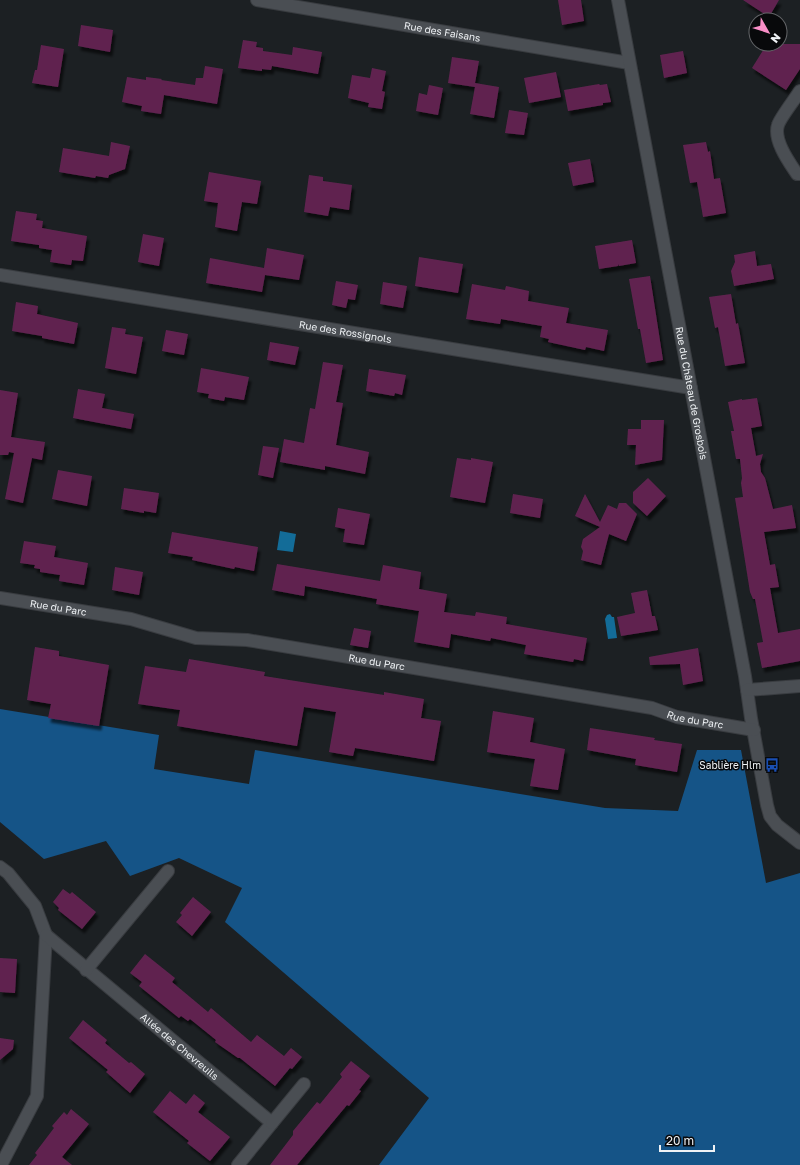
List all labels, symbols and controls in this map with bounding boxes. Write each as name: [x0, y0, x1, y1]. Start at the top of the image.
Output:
north arrow: [748, 12, 788, 52]
street label: Rue des Faisans: [403, 19, 481, 44]
text: N: [768, 31, 784, 46]
street label: Rue des Rossignols: [298, 318, 393, 345]
street label: Rue du Château de Grosbois: [673, 326, 710, 461]
street label: Rue du Parc: [29, 597, 88, 618]
street label: Rue du Parc: [348, 651, 406, 673]
street label: Rue du Parc: [665, 708, 725, 731]
bus stop icon: Sablière Hlm: [764, 757, 780, 773]
place label: Sablière Hlm: [699, 759, 761, 771]
street label: Allée des Chevreuils: [138, 1010, 221, 1082]
scale bar: [660, 1127, 714, 1153]
text: 20 m: [666, 1133, 694, 1148]

